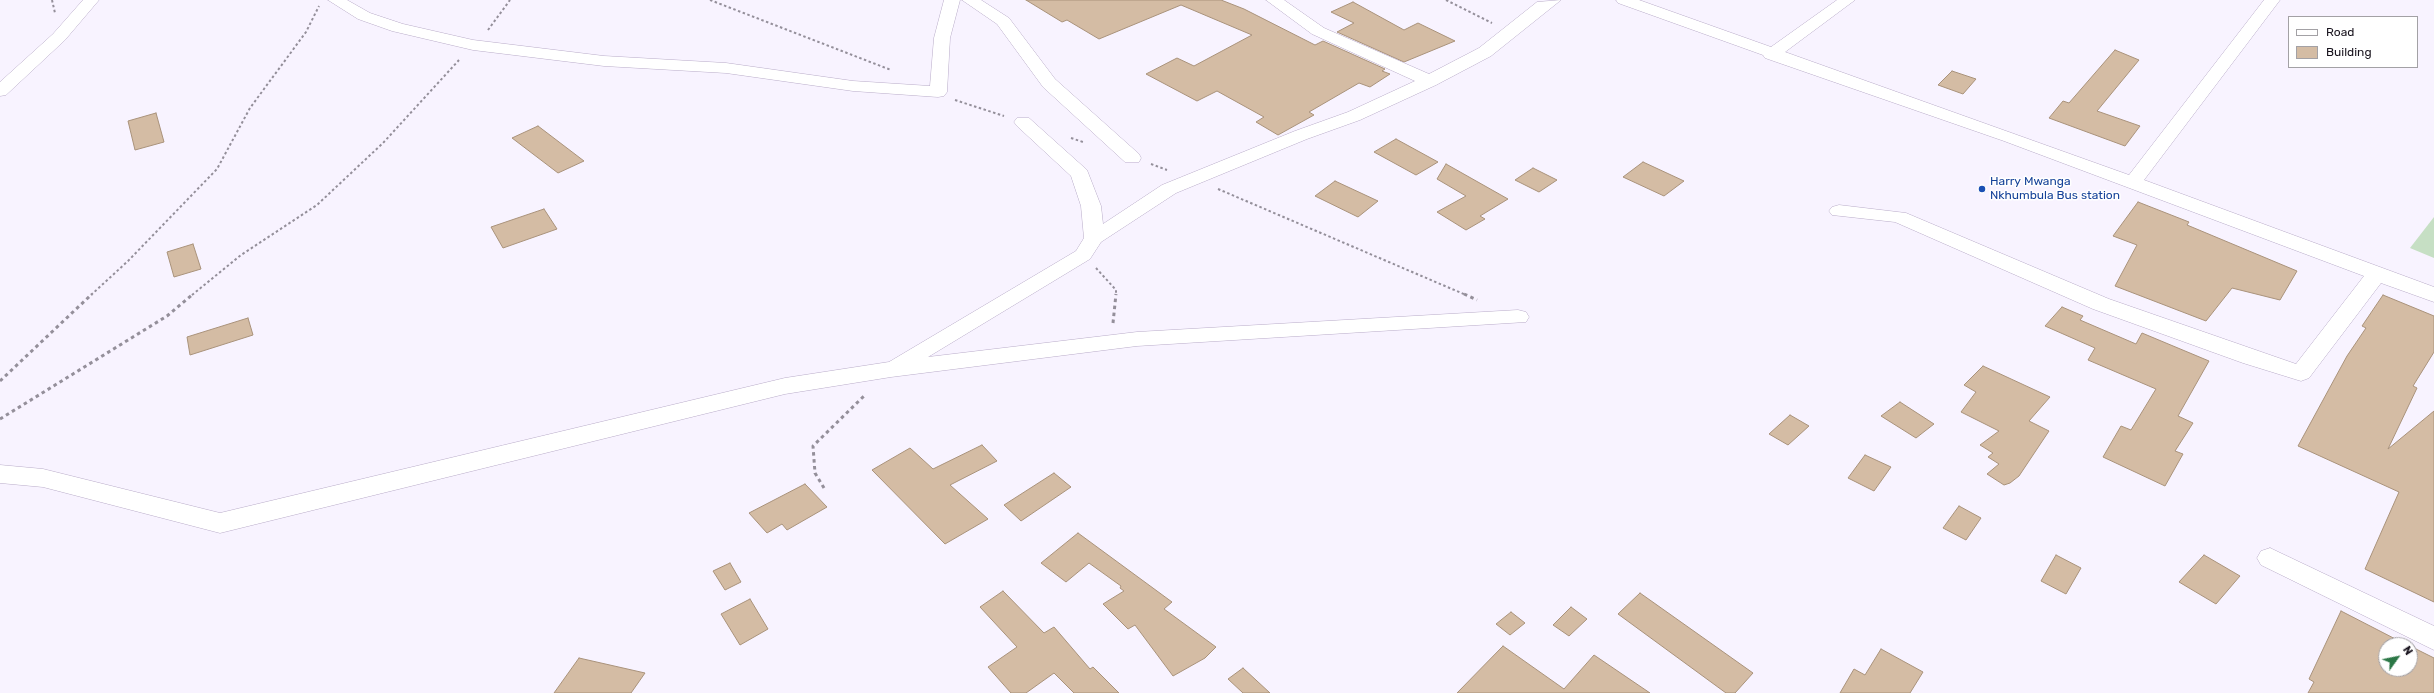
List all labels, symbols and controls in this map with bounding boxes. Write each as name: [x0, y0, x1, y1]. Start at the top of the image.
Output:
legend: [2288, 16, 2418, 68]
text: Road: [2326, 25, 2354, 39]
text: Building: [2326, 45, 2372, 59]
place label: Harry Mwanga Nkhumbula Bus station: [1990, 175, 2120, 203]
marker: Harry Mwanga Nkhumbula Bus station: [1977, 184, 1987, 194]
north arrow: [2378, 637, 2418, 677]
text: N: [2400, 644, 2415, 658]

